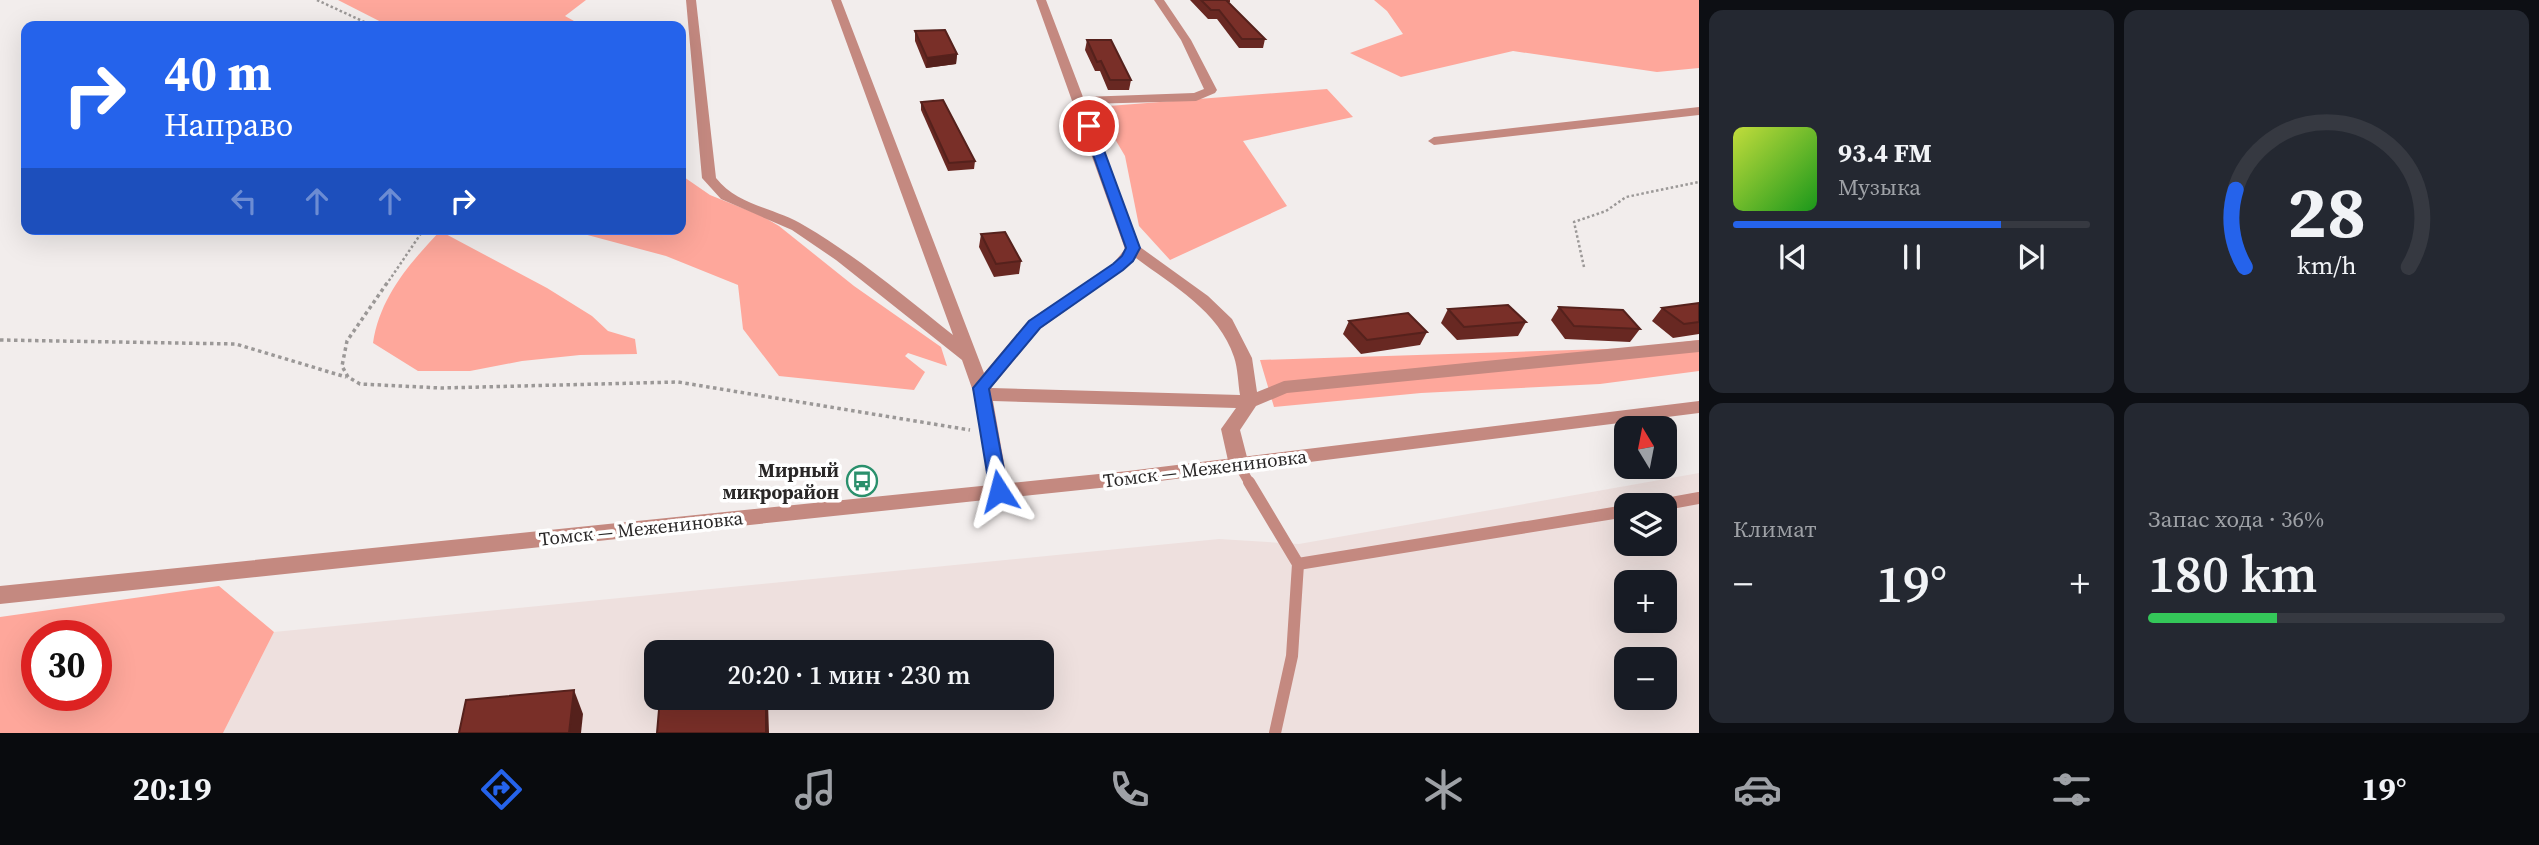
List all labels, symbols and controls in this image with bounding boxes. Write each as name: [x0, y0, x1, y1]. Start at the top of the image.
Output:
text: 40 m: [164, 39, 272, 106]
icon: right: [49, 49, 140, 140]
pin: [1059, 96, 1119, 156]
text: Направо: [164, 103, 293, 147]
icon: arrive: [1070, 107, 1108, 145]
text: 93.4 FM: [1838, 135, 1932, 171]
text: 28: [2287, 163, 2366, 262]
text: Музыка: [1838, 171, 1921, 203]
icon: left: [225, 182, 263, 220]
icon: ahead: [298, 182, 336, 220]
icon: ahead: [371, 182, 409, 220]
icon: right: [444, 182, 482, 220]
icon: previous: [1774, 238, 1812, 276]
icon: pause: [1893, 238, 1931, 276]
icon: next: [2012, 238, 2050, 276]
text: km/h: [2297, 248, 2356, 282]
north arrow: [1614, 416, 1676, 480]
map controls: [1614, 416, 1677, 710]
street label: Томск — Межениновка: [1102, 443, 1309, 493]
position arrow: [962, 454, 1036, 528]
place label: Мирный микрорайон: [722, 457, 839, 505]
bus stop icon: Мирный микрорайон: [845, 464, 879, 498]
button: layers: [1614, 493, 1677, 556]
text: Запас хода · 36%: [2148, 503, 2324, 535]
street label: Томск — Межениновка: [538, 504, 745, 552]
text: Климат: [1733, 513, 1817, 545]
text: 180 km: [2148, 538, 2317, 609]
text: 19°: [1876, 548, 1947, 619]
text: −: [1733, 558, 1753, 610]
text: +: [2070, 558, 2090, 610]
button: +: [1614, 570, 1677, 633]
speed limit sign: 30: [21, 620, 112, 711]
button: −: [1614, 647, 1677, 710]
text: 20:20 · 1 мин · 230 m: [728, 657, 970, 693]
icon: directions: [477, 765, 526, 814]
icon: music: [791, 765, 840, 814]
icon: phone: [1105, 765, 1154, 814]
icon: climate: [1419, 765, 1468, 814]
icon: car: [1733, 765, 1782, 814]
icon: filters: [2047, 765, 2096, 814]
text: 20:19: [133, 767, 212, 811]
text: 19°: [2361, 767, 2406, 811]

